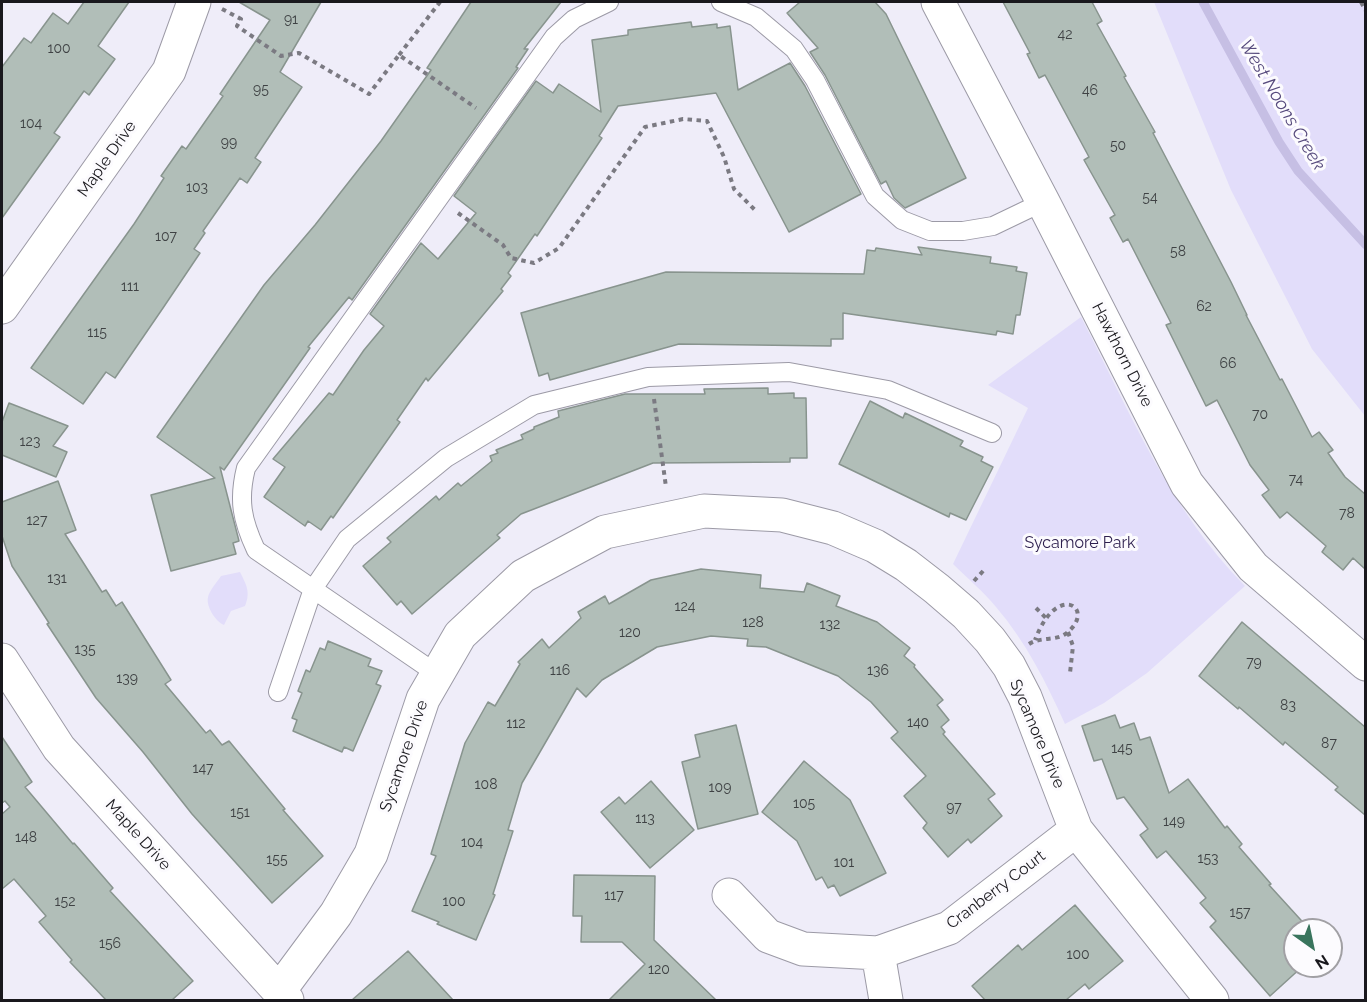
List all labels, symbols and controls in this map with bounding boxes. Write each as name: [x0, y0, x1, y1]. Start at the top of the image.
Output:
house number: 91: [284, 12, 298, 28]
house number: 42: [1058, 27, 1072, 43]
water label: West Noons Creek: [1234, 36, 1330, 174]
house number: 100: [47, 41, 71, 57]
house number: 95: [253, 82, 269, 98]
house number: 46: [1082, 83, 1098, 99]
house number: 104: [20, 116, 42, 132]
street label: Maple Drive: [74, 117, 140, 201]
house number: 99: [221, 135, 237, 151]
house number: 50: [1110, 138, 1126, 154]
house number: 103: [186, 180, 208, 196]
house number: 54: [1142, 190, 1158, 206]
house number: 107: [155, 229, 177, 245]
house number: 58: [1170, 244, 1186, 260]
house number: 111: [121, 279, 139, 295]
house number: 62: [1196, 299, 1212, 315]
street label: Hawthorn Drive: [1087, 300, 1157, 410]
house number: 115: [87, 325, 107, 341]
house number: 66: [1220, 356, 1236, 372]
house number: 70: [1252, 407, 1268, 423]
house number: 123: [20, 434, 40, 450]
house number: 74: [1289, 472, 1303, 488]
house number: 78: [1339, 506, 1355, 522]
house number: 127: [27, 513, 47, 529]
park label: Sycamore Park: [1024, 533, 1136, 553]
house number: 131: [47, 571, 67, 587]
house number: 124: [675, 599, 695, 615]
house number: 128: [742, 615, 764, 631]
house number: 132: [820, 617, 840, 633]
house number: 120: [619, 625, 641, 641]
house number: 135: [74, 642, 96, 658]
house number: 79: [1246, 655, 1262, 671]
house number: 116: [550, 663, 570, 679]
house number: 136: [867, 663, 889, 679]
house number: 139: [116, 671, 138, 687]
street label: Sycamore Drive: [1005, 677, 1069, 791]
street label: Sycamore Drive: [376, 698, 432, 814]
house number: 83: [1280, 698, 1296, 714]
house number: 140: [907, 715, 929, 731]
house number: 112: [506, 716, 526, 732]
house number: 87: [1321, 736, 1337, 752]
house number: 145: [1111, 741, 1133, 757]
house number: 147: [192, 761, 214, 777]
house number: 108: [475, 777, 497, 793]
house number: 109: [709, 780, 731, 796]
street label: Maple Drive: [101, 796, 175, 874]
house number: 105: [793, 796, 815, 812]
house number: 97: [946, 800, 962, 816]
house number: 151: [230, 805, 250, 821]
house number: 113: [635, 811, 655, 827]
house number: 149: [1163, 814, 1185, 830]
house number: 148: [15, 830, 37, 846]
house number: 104: [461, 835, 483, 851]
street label: Cranberry Court: [943, 847, 1049, 933]
house number: 153: [1197, 851, 1219, 867]
house number: 155: [266, 852, 288, 868]
house number: 101: [834, 855, 854, 871]
house number: 117: [604, 888, 624, 904]
house number: 152: [55, 894, 75, 910]
house number: 100: [442, 894, 466, 910]
house number: 157: [1229, 905, 1251, 921]
north arrow: [1283, 918, 1343, 978]
house number: 156: [99, 936, 121, 952]
house number: 100: [1066, 947, 1090, 963]
text: N: [1312, 951, 1332, 973]
house number: 120: [648, 962, 670, 978]

